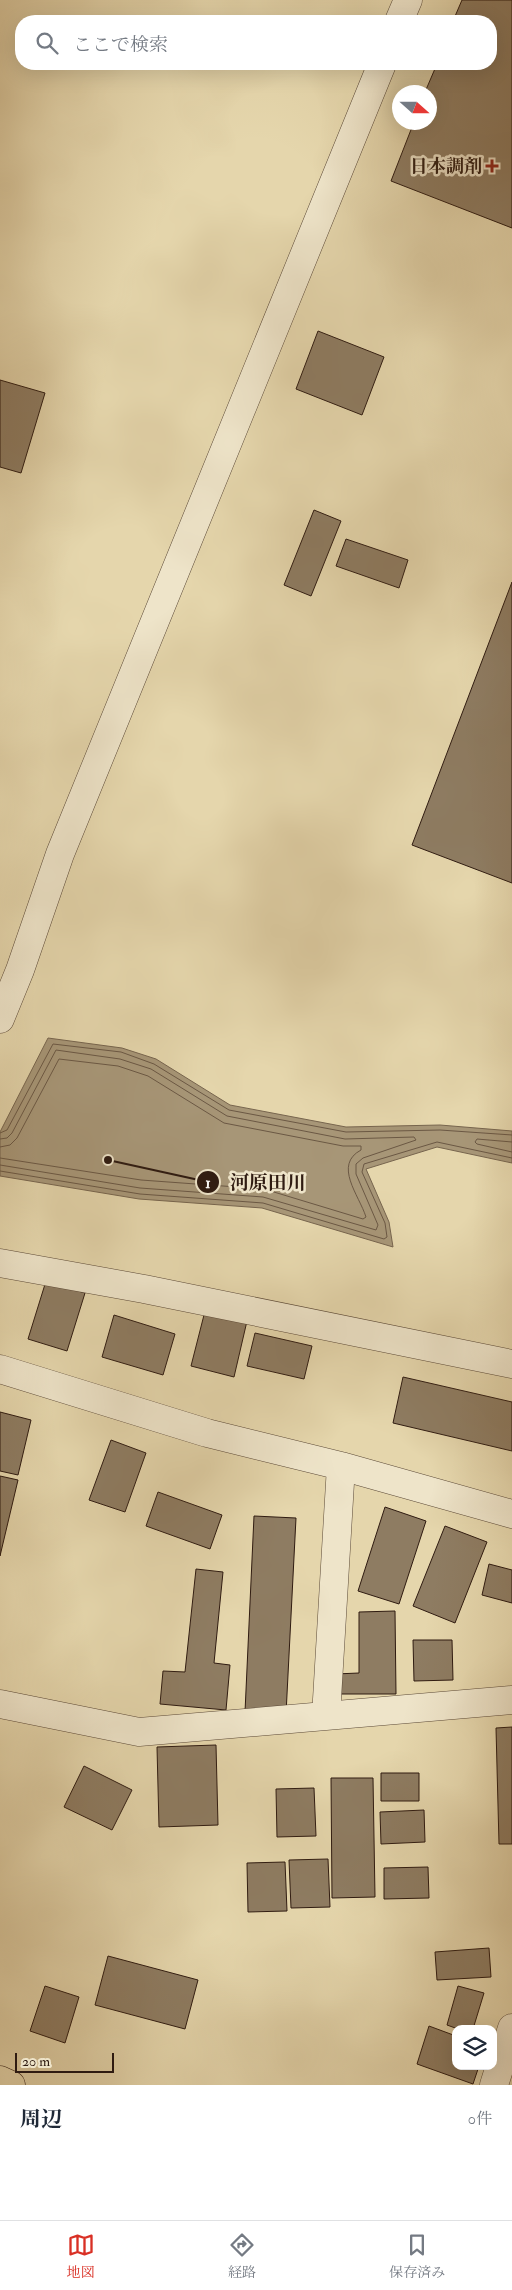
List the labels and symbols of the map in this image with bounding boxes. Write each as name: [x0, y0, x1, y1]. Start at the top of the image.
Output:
north arrow: [392, 85, 437, 130]
place label: 日本調剤: [410, 155, 482, 178]
marker: 日本調剤: [486, 160, 498, 172]
callout: 河原田川: [195, 1165, 316, 1199]
text: 河原田川: [230, 1171, 306, 1195]
text: 1: [205, 1174, 211, 1193]
scale bar: [15, 2050, 114, 2073]

